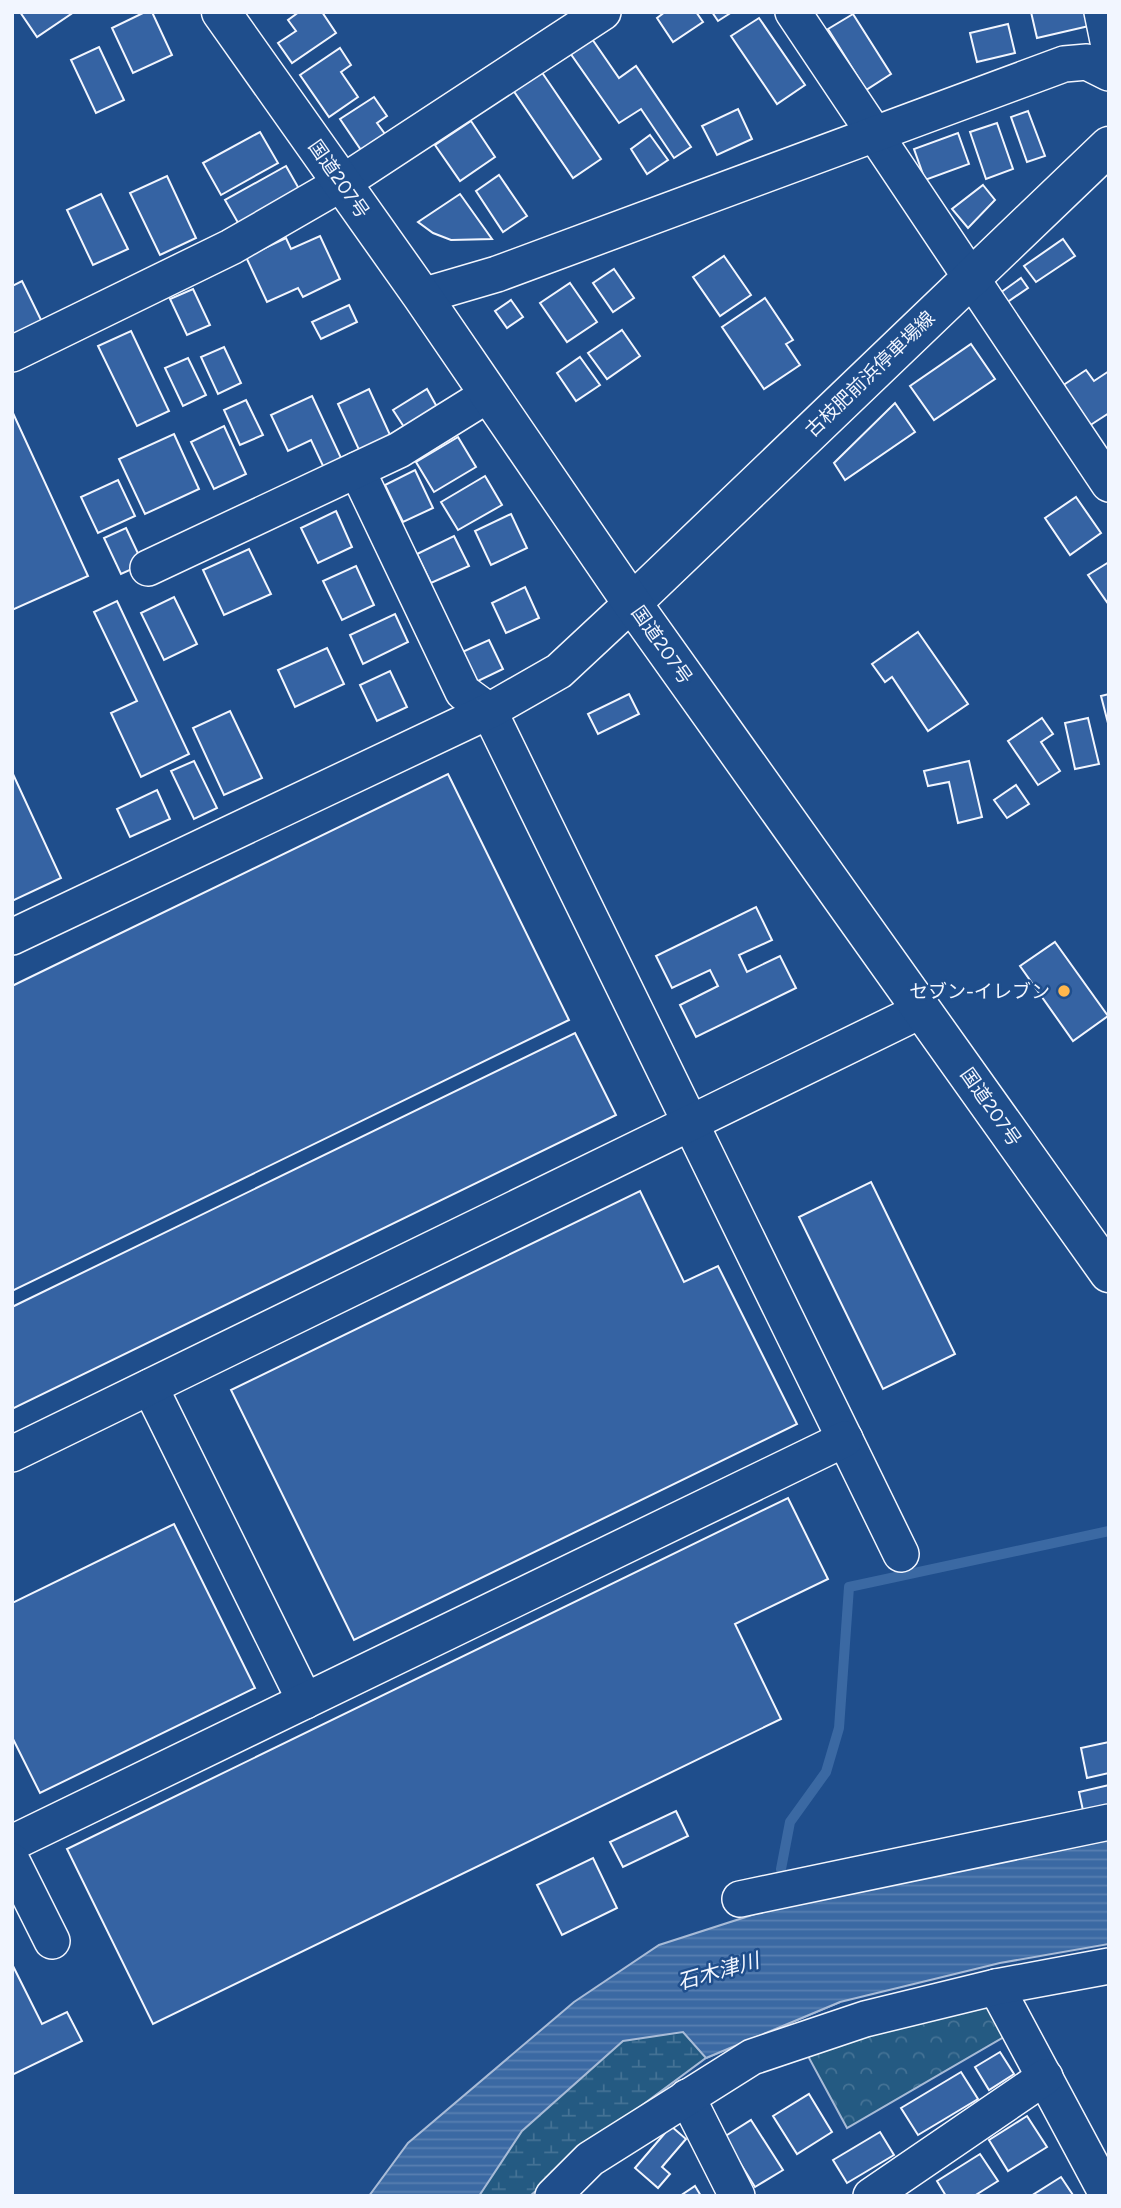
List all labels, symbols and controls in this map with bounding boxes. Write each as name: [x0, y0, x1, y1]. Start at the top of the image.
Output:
street label: 国道207号: [304, 136, 374, 222]
street label: 古枝肥前浜停車場線: [801, 306, 939, 442]
street label: 国道207号: [627, 602, 697, 688]
place label: セブン-イレブン: [909, 980, 1050, 1003]
marker: セブン-イレブン: [1056, 983, 1072, 999]
street label: 国道207号: [956, 1064, 1026, 1150]
water label: 石木津川: [674, 1947, 764, 1995]

